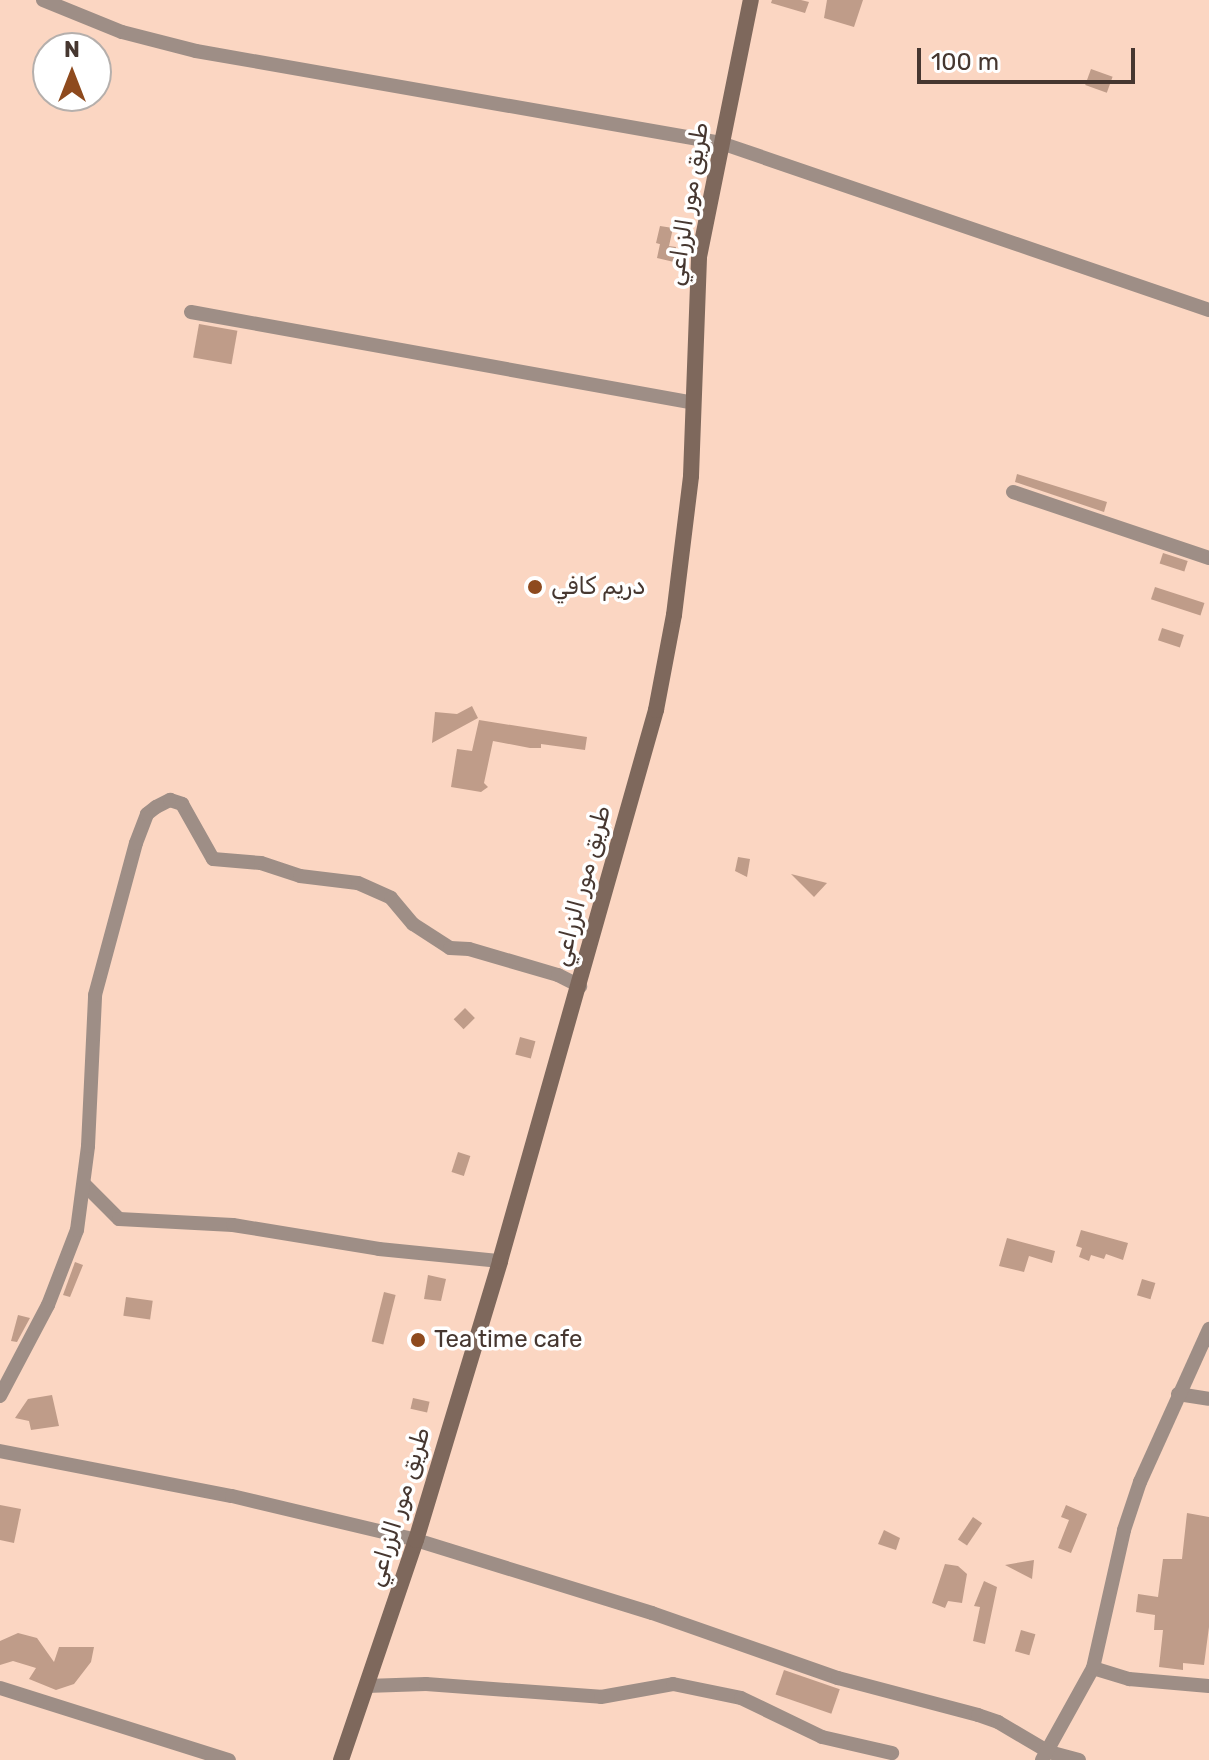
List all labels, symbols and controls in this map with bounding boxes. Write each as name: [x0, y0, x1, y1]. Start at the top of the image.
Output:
north arrow: [32, 32, 112, 112]
scale bar: [921, 32, 1139, 82]
text: N: [64, 36, 80, 63]
text: 100 m: [931, 48, 999, 76]
street label: طريق مور الزراعي: [661, 120, 715, 288]
place label: دريم كافي: [551, 573, 645, 601]
marker: دريم كافي: [526, 578, 544, 596]
street label: طريق مور الزراعي: [547, 802, 617, 970]
place label: Tea time cafe: [434, 1326, 583, 1354]
marker: Tea time cafe: [409, 1331, 427, 1349]
street label: طريق مور الزراعي: [361, 1424, 437, 1590]

